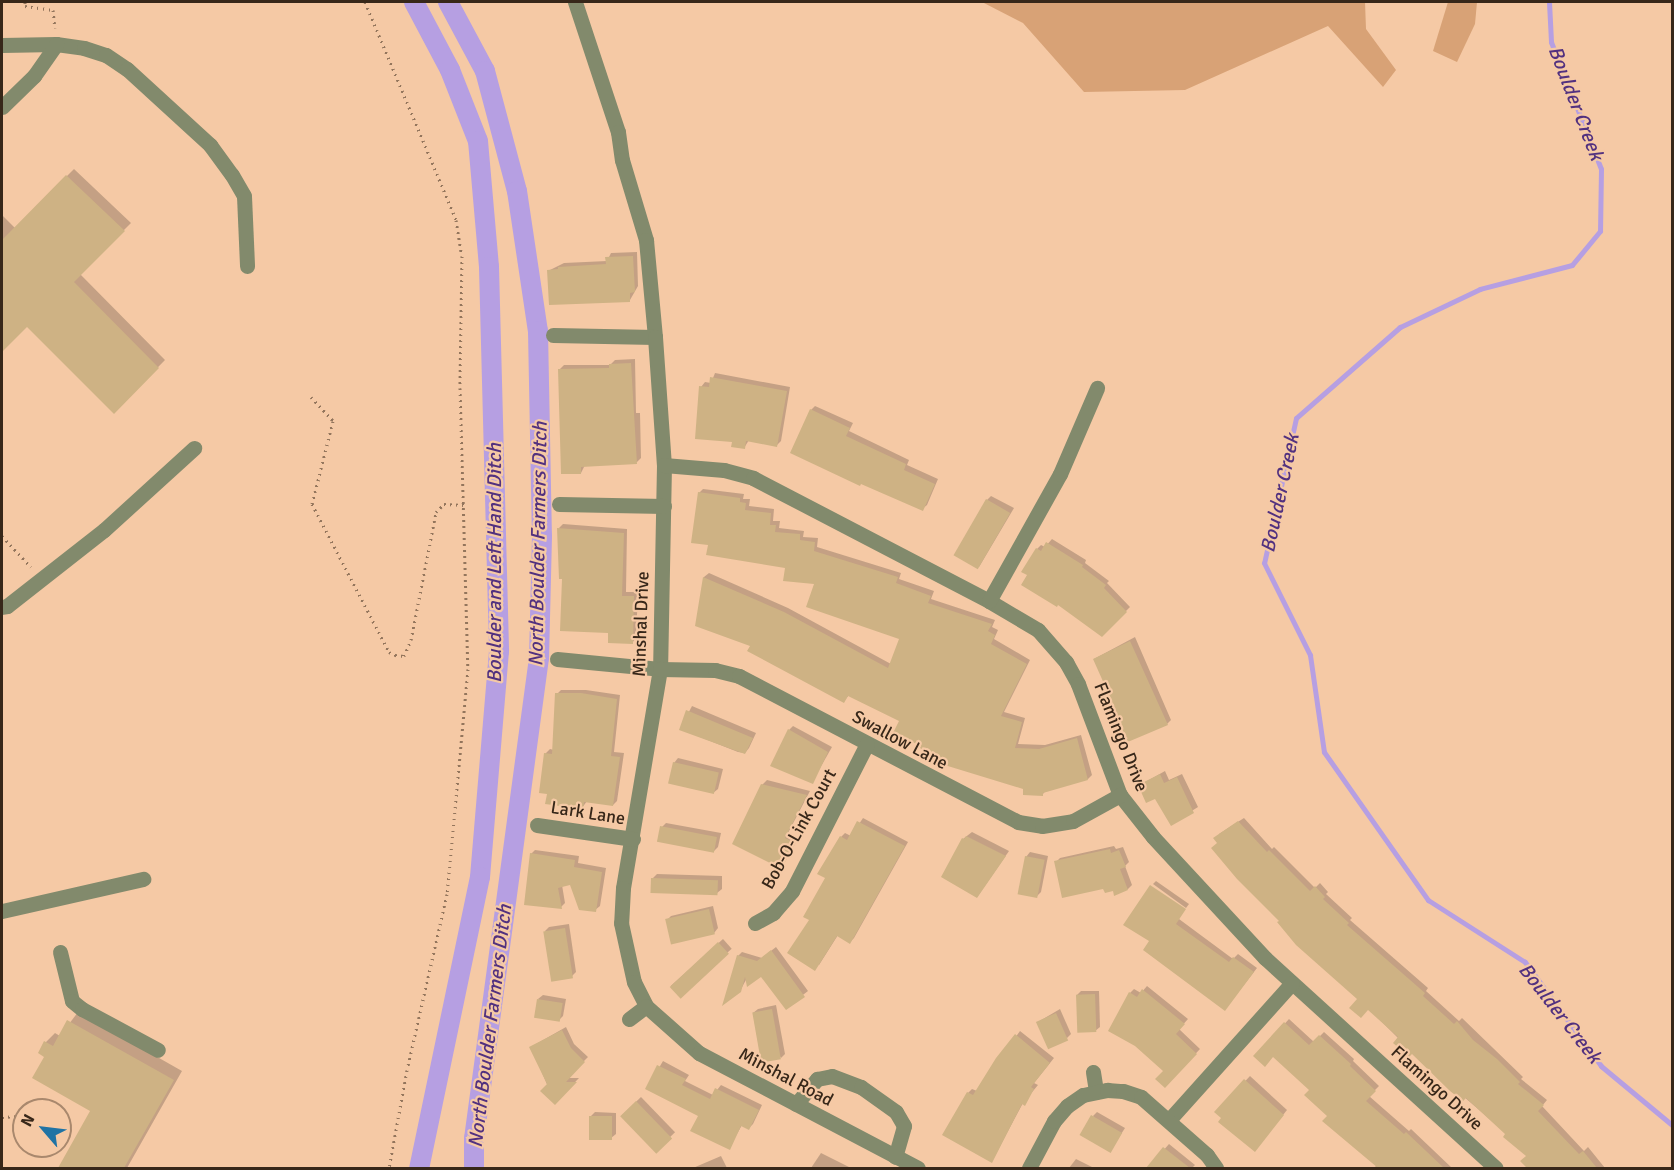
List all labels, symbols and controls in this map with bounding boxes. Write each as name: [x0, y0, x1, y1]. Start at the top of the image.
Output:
water label: Boulder Creek: [1543, 42, 1609, 164]
water label: North Boulder Farmers Ditch: [524, 421, 552, 667]
water label: Boulder Creek: [1256, 431, 1304, 555]
water label: Boulder and Left Hand Ditch: [482, 443, 506, 683]
street label: Minshal Drive: [628, 571, 654, 677]
street label: Flamingo Drive: [1089, 679, 1153, 795]
street label: Swallow Lane: [849, 706, 951, 774]
street label: Bob-O-Link Court: [757, 765, 841, 893]
street label: Lark Lane: [549, 796, 627, 830]
water label: North Boulder Farmers Ditch: [463, 903, 517, 1149]
water label: Boulder Creek: [1513, 958, 1607, 1068]
street label: Flamingo Drive: [1387, 1041, 1487, 1135]
street label: Minshal Road: [735, 1043, 837, 1111]
north arrow: [12, 1098, 72, 1158]
text: N: [16, 1111, 39, 1130]

